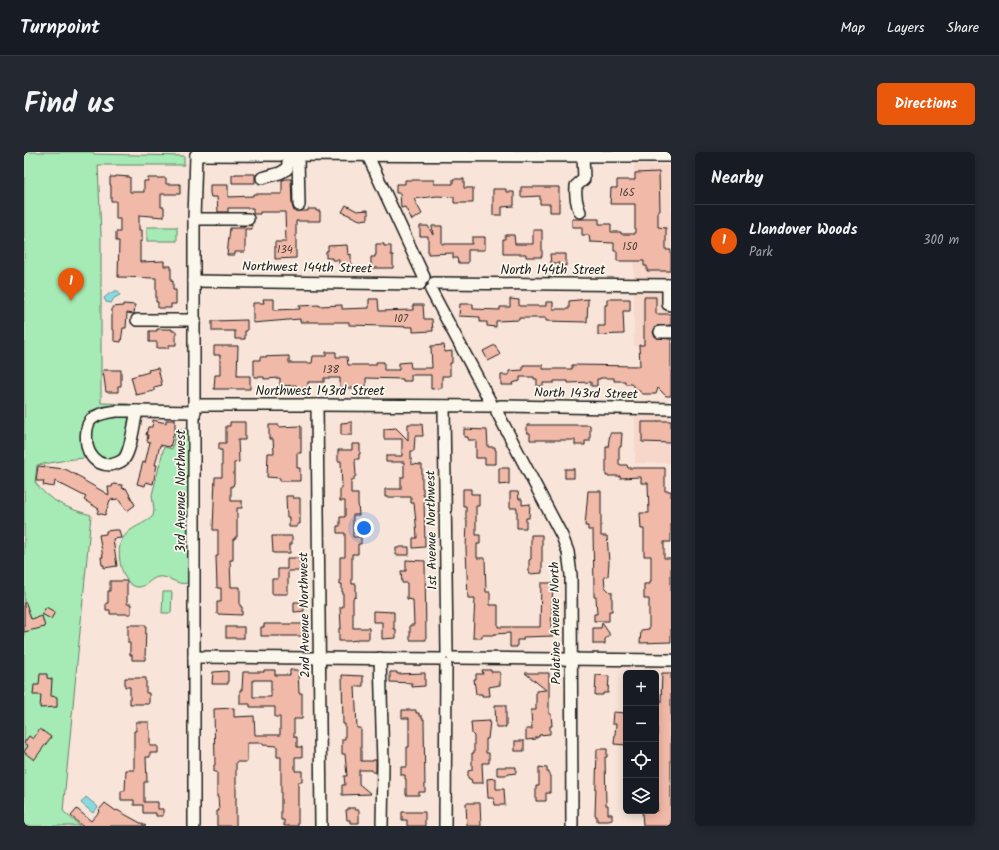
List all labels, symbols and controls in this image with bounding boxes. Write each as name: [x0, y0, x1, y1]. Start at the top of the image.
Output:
text: Turnpoint: [20, 13, 100, 43]
text: Map: [841, 17, 865, 39]
text: Layers: [887, 17, 925, 39]
text: Share: [947, 17, 979, 39]
text: Find us: [24, 82, 115, 127]
button: Directions: [877, 83, 975, 125]
text: Nearby: [711, 165, 763, 192]
house number: 165: [619, 184, 636, 202]
text: Llandover Woods: [749, 218, 857, 242]
text: 1: [722, 230, 726, 251]
text: 300 m: [923, 230, 959, 251]
house number: 150: [623, 238, 638, 256]
house number: 134: [277, 241, 293, 259]
text: Park: [749, 242, 773, 263]
street label: Northwest 144th Street: [242, 256, 373, 280]
street label: North 144th Street: [501, 260, 606, 281]
pin: 1: [58, 268, 84, 301]
house number: 107: [394, 310, 409, 328]
house number: 138: [323, 361, 340, 379]
street label: Northwest 143rd Street: [255, 381, 385, 402]
street label: North 143rd Street: [534, 383, 639, 405]
street label: 3rd Avenue Northwest: [171, 428, 192, 553]
street label: 1st Avenue Northwest: [420, 469, 444, 590]
your location: [354, 518, 374, 538]
street label: 2nd Avenue Northwest: [293, 551, 317, 678]
street label: Palatine Avenue North: [544, 561, 568, 685]
map controls: [623, 670, 659, 814]
button: +: [623, 670, 659, 706]
button: −: [623, 706, 659, 742]
button: locate: [623, 742, 659, 778]
button: layers: [623, 778, 659, 814]

